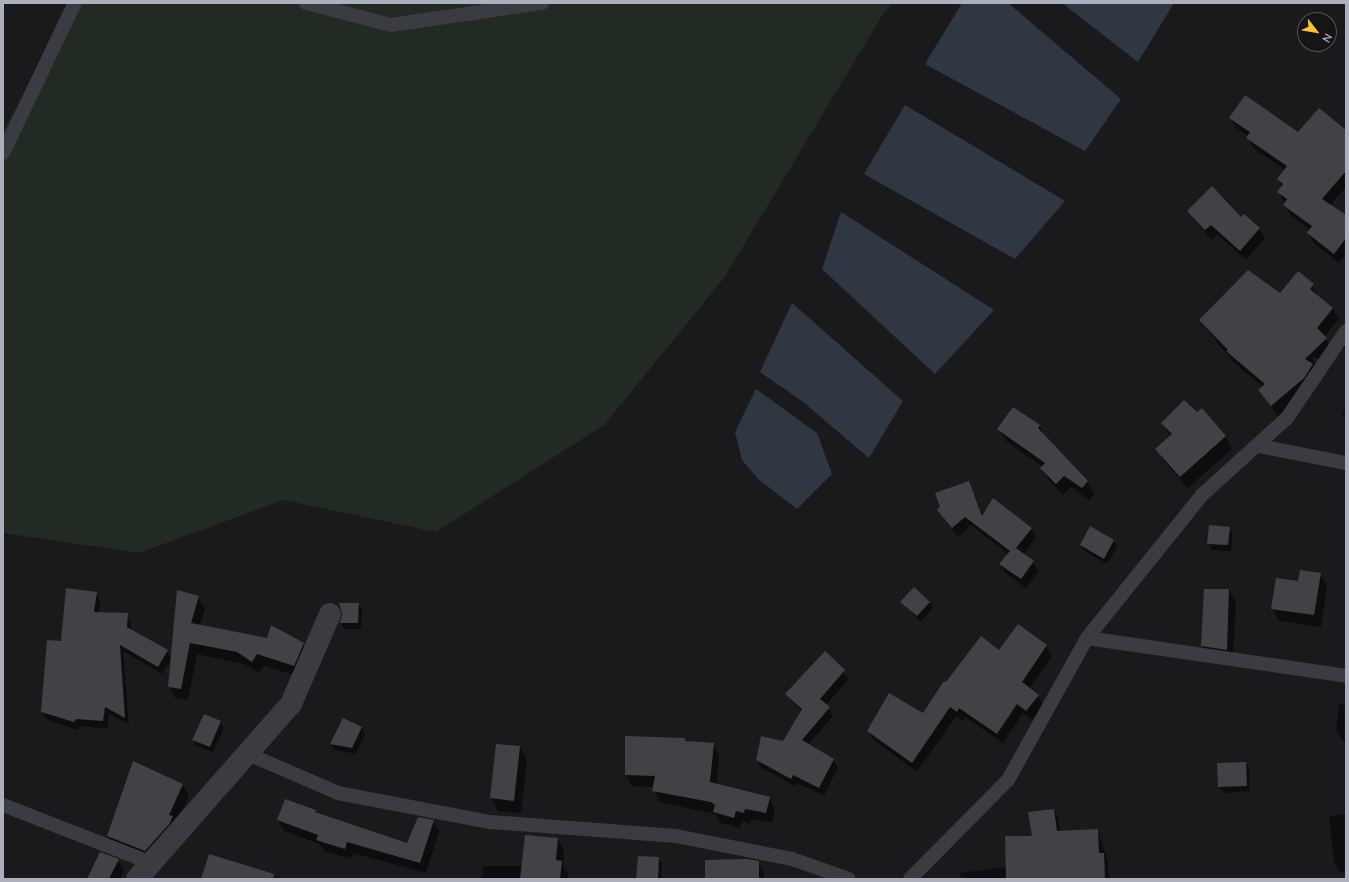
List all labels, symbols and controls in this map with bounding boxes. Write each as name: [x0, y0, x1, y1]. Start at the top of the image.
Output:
north arrow: [1297, 12, 1337, 52]
text: N: [1318, 31, 1335, 45]

